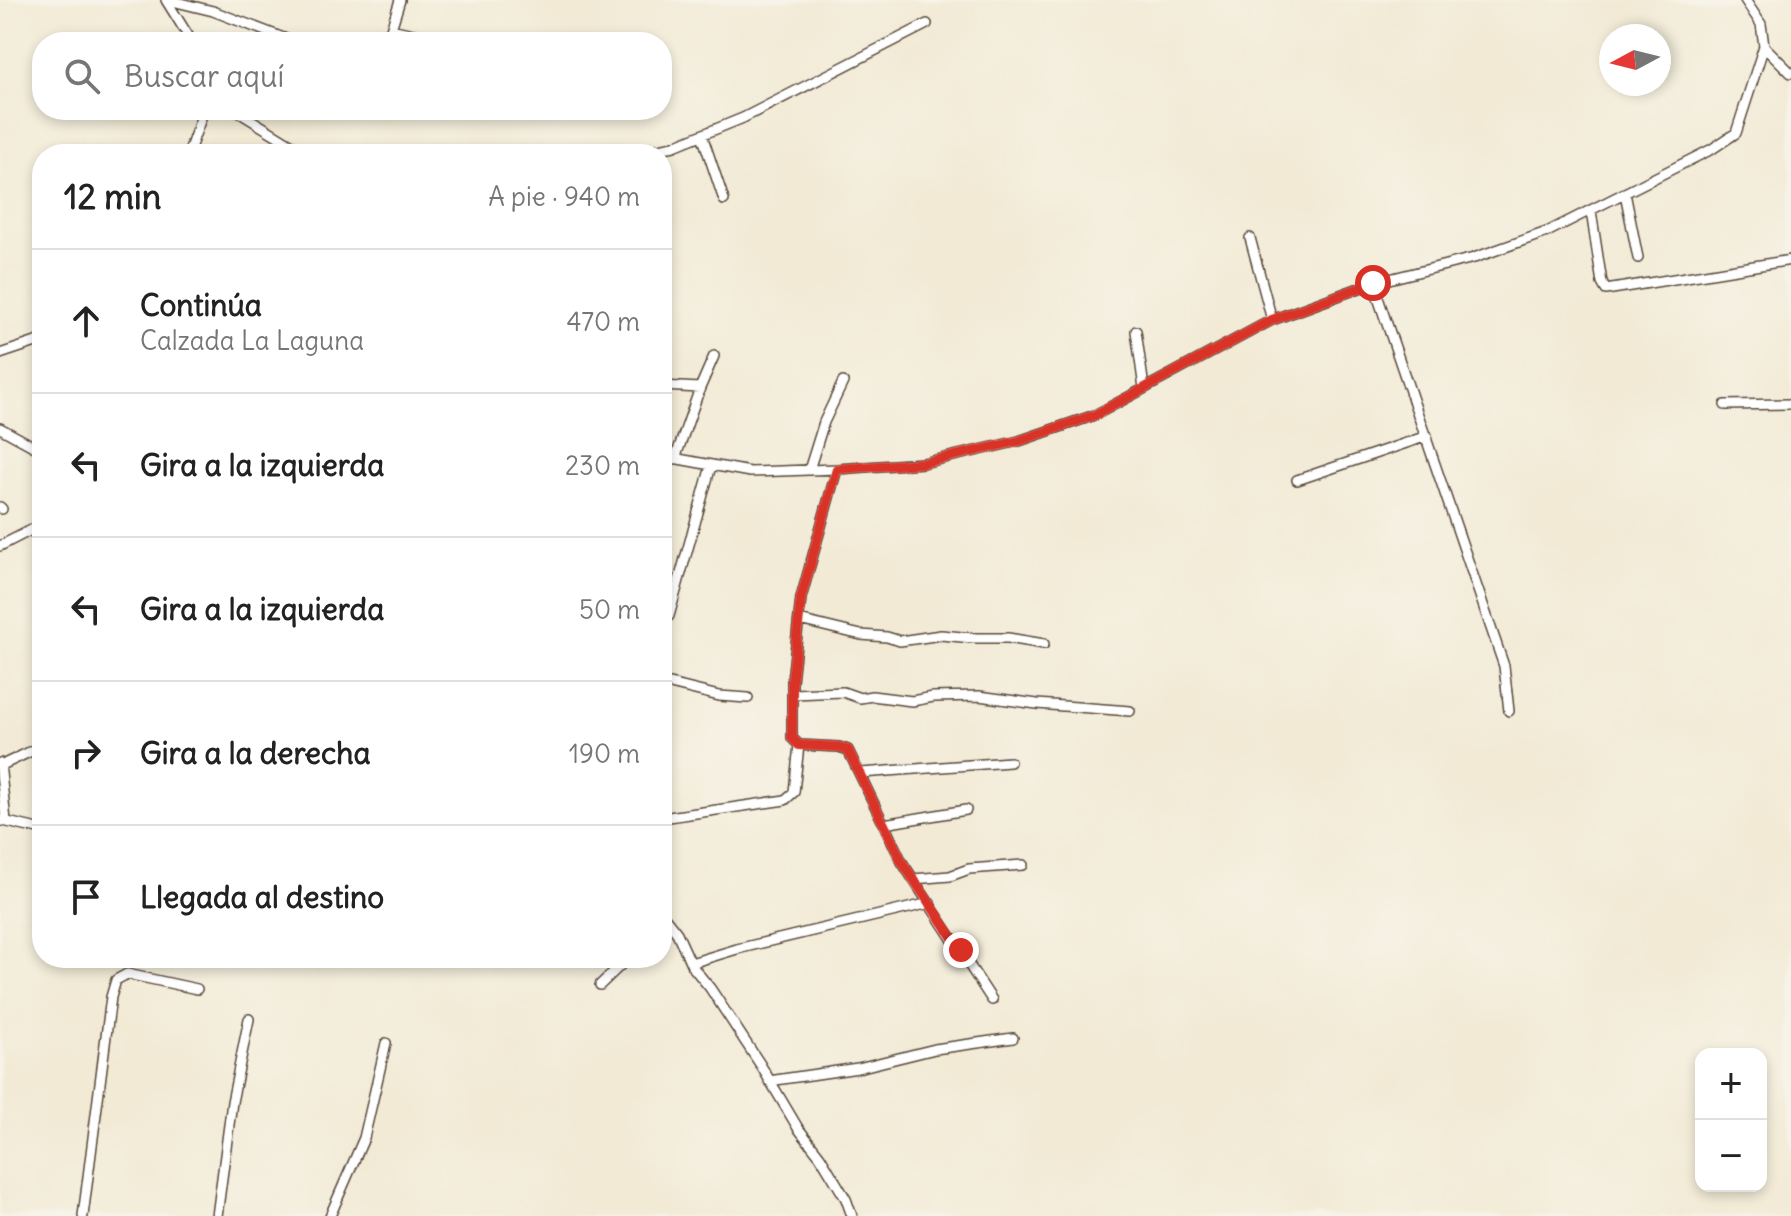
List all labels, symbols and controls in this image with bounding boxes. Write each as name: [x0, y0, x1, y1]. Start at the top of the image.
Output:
north arrow: [1599, 24, 1671, 96]
search box: [32, 32, 672, 120]
icon: search: [60, 54, 104, 98]
text: Buscar aquí: [124, 57, 284, 95]
text: 12 min: [64, 175, 161, 218]
text: A pie · 940 m: [488, 180, 640, 213]
route start: [1355, 265, 1391, 301]
text: Continúa: [140, 286, 262, 324]
icon: ahead: [64, 299, 108, 343]
text: 470 m: [566, 305, 640, 338]
text: Calzada La Laguna: [140, 324, 364, 357]
icon: left: [64, 443, 108, 487]
text: Gira a la izquierda: [140, 446, 384, 484]
text: 230 m: [565, 449, 640, 482]
icon: left: [64, 587, 108, 631]
text: Gira a la izquierda: [140, 590, 384, 628]
text: 50 m: [579, 593, 640, 626]
icon: right: [64, 731, 108, 775]
text: Gira a la derecha: [140, 734, 371, 772]
text: 190 m: [569, 737, 640, 770]
icon: arrive: [64, 875, 108, 919]
text: Llegada al destino: [140, 878, 384, 916]
route end: [943, 932, 979, 968]
map controls: [1695, 1048, 1767, 1192]
button: +: [1695, 1048, 1767, 1120]
button: −: [1695, 1120, 1767, 1192]

